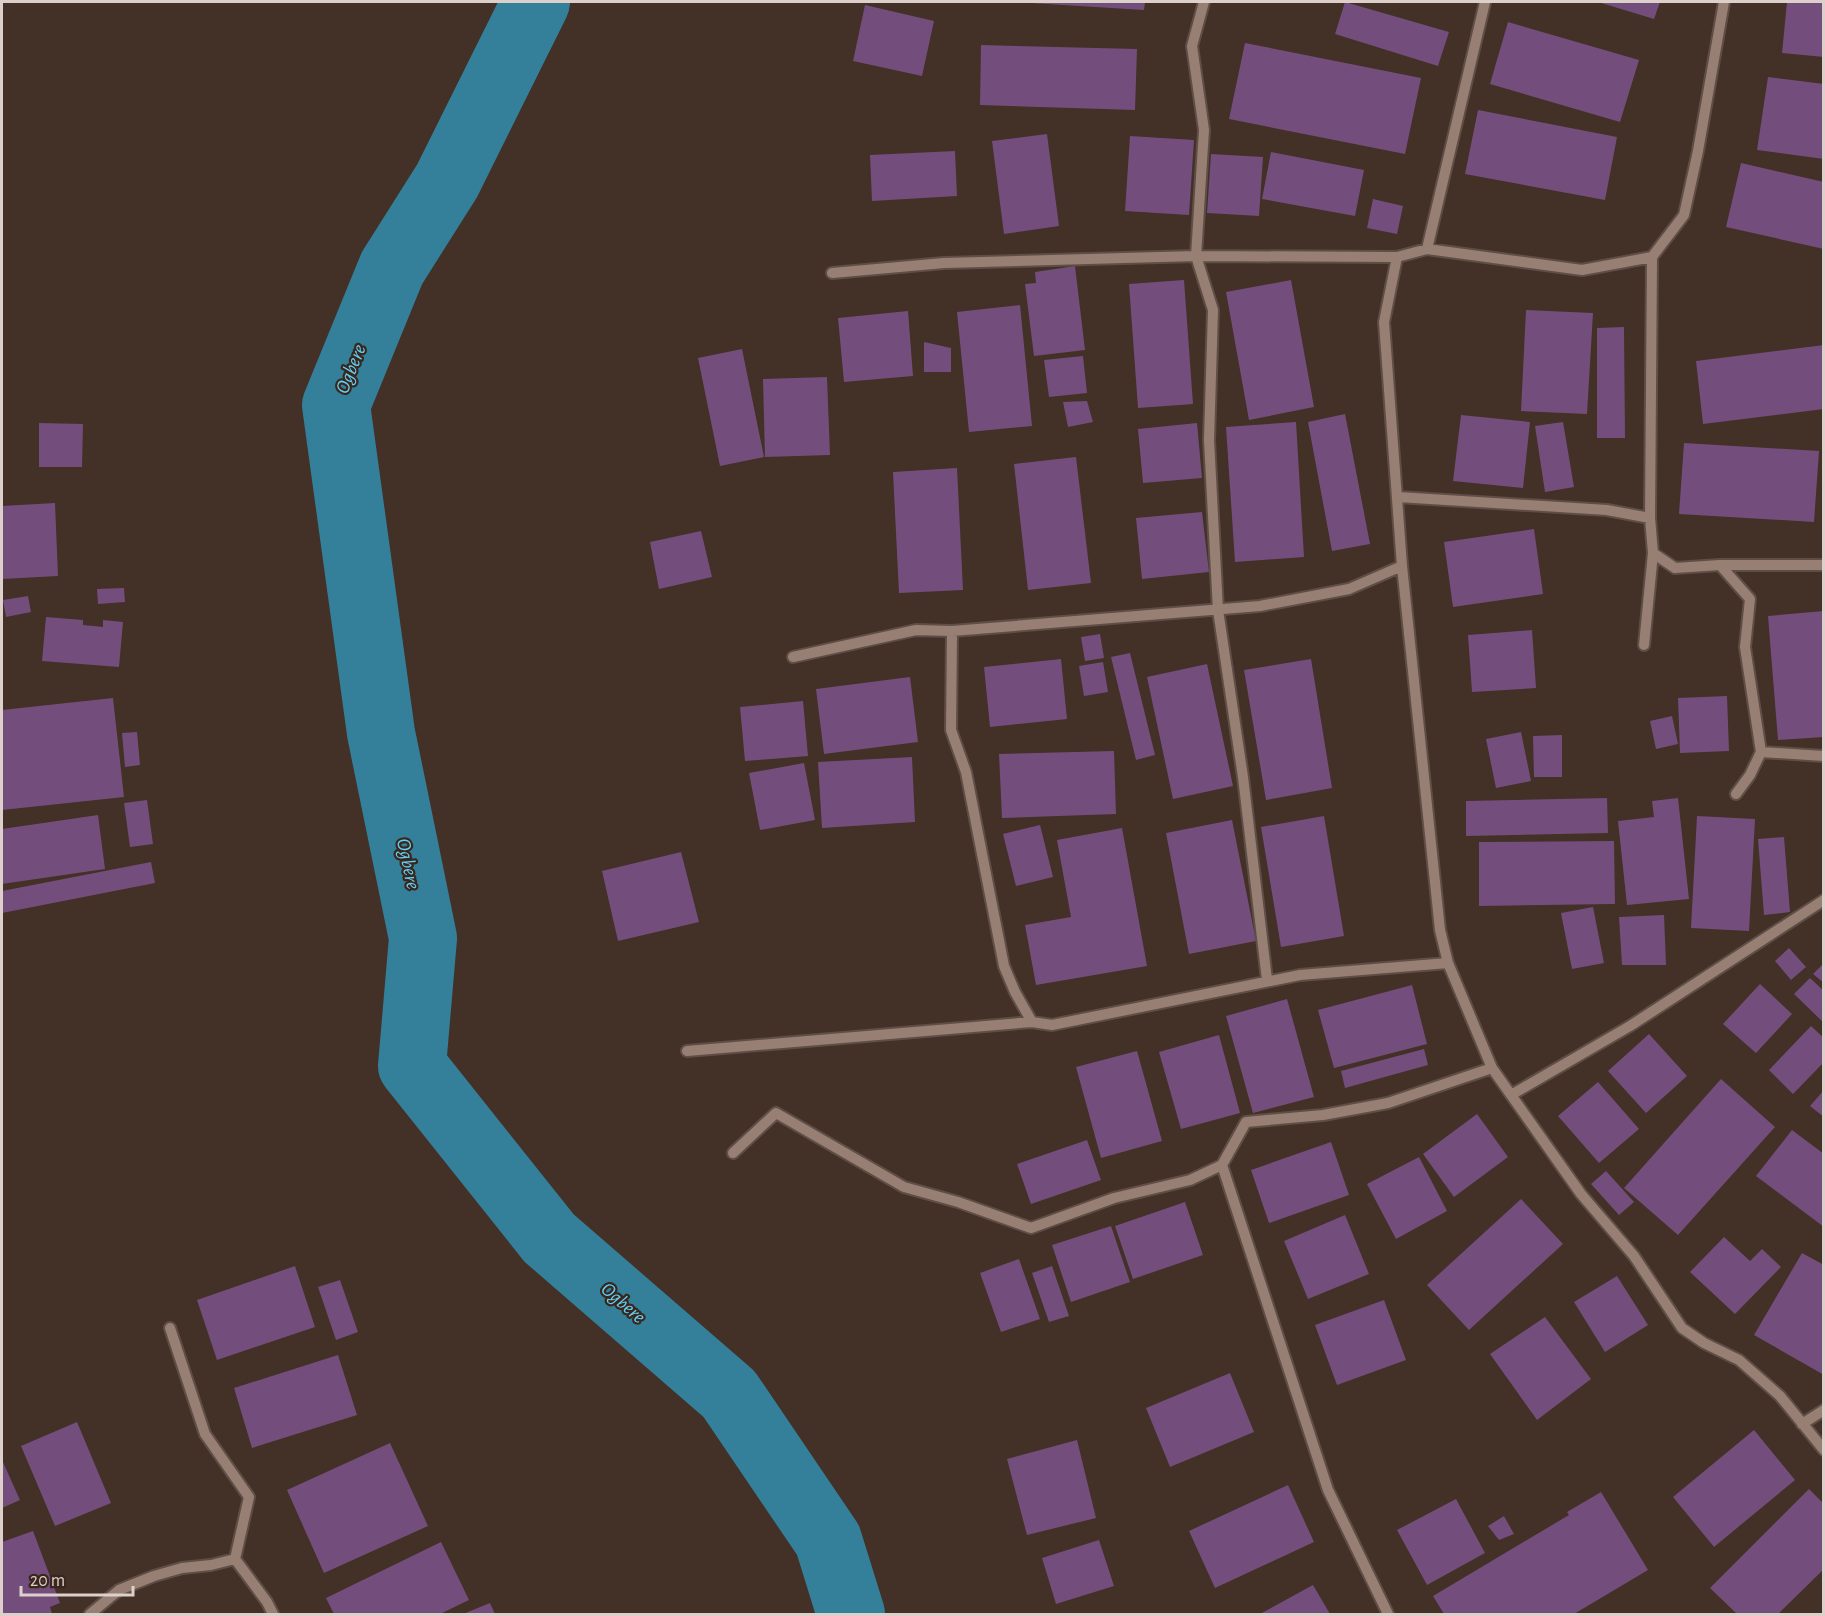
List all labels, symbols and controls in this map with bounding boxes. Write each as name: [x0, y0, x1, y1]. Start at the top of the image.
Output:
water label: Ogbere: [332, 341, 370, 397]
water label: Ogbere: [393, 837, 423, 892]
water label: Ogbere: [597, 1279, 649, 1328]
scale bar: [21, 1559, 134, 1597]
text: 20 m: [30, 1572, 65, 1590]

